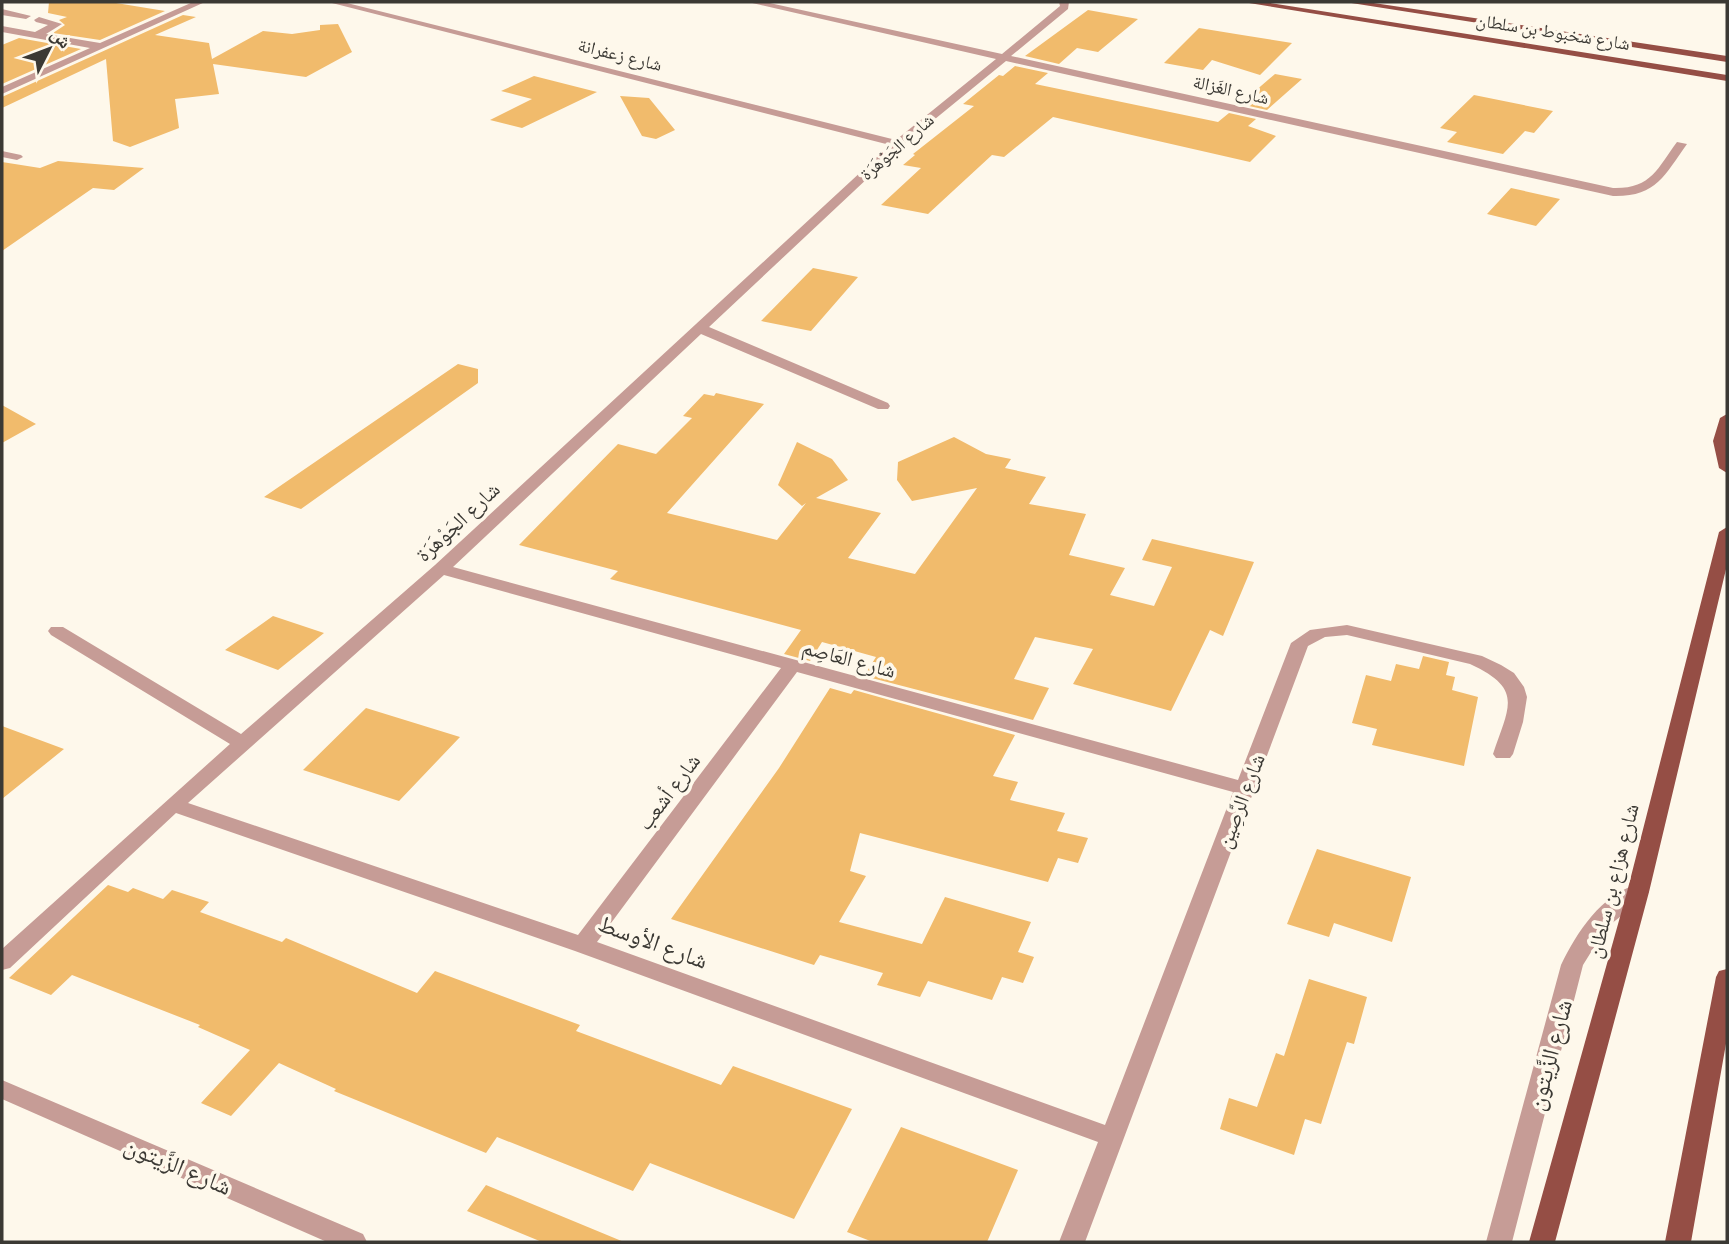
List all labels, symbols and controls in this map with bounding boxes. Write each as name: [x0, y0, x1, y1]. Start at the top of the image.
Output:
street label: شارع شخبوط بن سلطان: [1474, 9, 1632, 55]
north arrow: [14, 14, 84, 84]
text: ش: [45, 23, 77, 54]
street label: شارع زعفرانة: [576, 34, 664, 76]
street label: شارع الغَزالة: [1191, 71, 1271, 109]
street label: شارع الجَوْهَرَة: [856, 109, 938, 185]
street label: شارع الجَوْهَرَة: [411, 477, 505, 567]
street label: شارع العَاصِم: [799, 634, 899, 685]
street label: شارع أشعب: [632, 749, 706, 835]
street label: شارع الرَّصِين: [1211, 750, 1271, 852]
street label: شارع هزاع بن سلطان: [1581, 801, 1645, 961]
street label: شارع الأوسط: [594, 908, 712, 976]
street label: شارع الزَّيتون: [1521, 996, 1579, 1114]
street label: شارع الزَّيتون: [120, 1130, 236, 1202]

